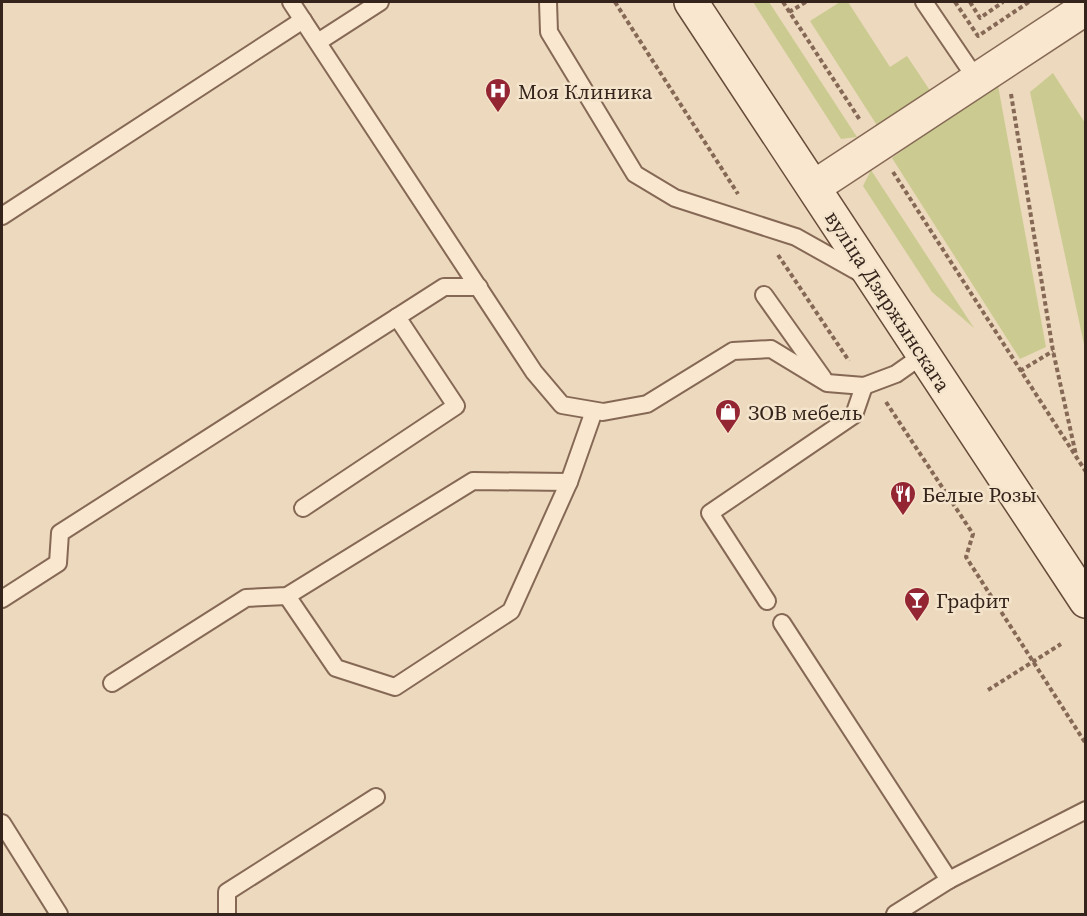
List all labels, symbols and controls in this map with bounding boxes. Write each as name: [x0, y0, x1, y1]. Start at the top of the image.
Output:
hospital icon: Моя Клиника: [483, 76, 513, 114]
place label: Моя Клиника: [518, 77, 653, 106]
street label: вуліца Дзяржынскага: [818, 205, 958, 397]
shop icon: ЗОВ мебель: [713, 397, 743, 435]
place label: ЗОВ мебель: [748, 398, 862, 427]
restaurant icon: Белые Розы: [888, 479, 918, 517]
place label: Белые Розы: [922, 480, 1037, 509]
bar icon: Графит: [902, 585, 932, 623]
place label: Графит: [936, 586, 1010, 615]

